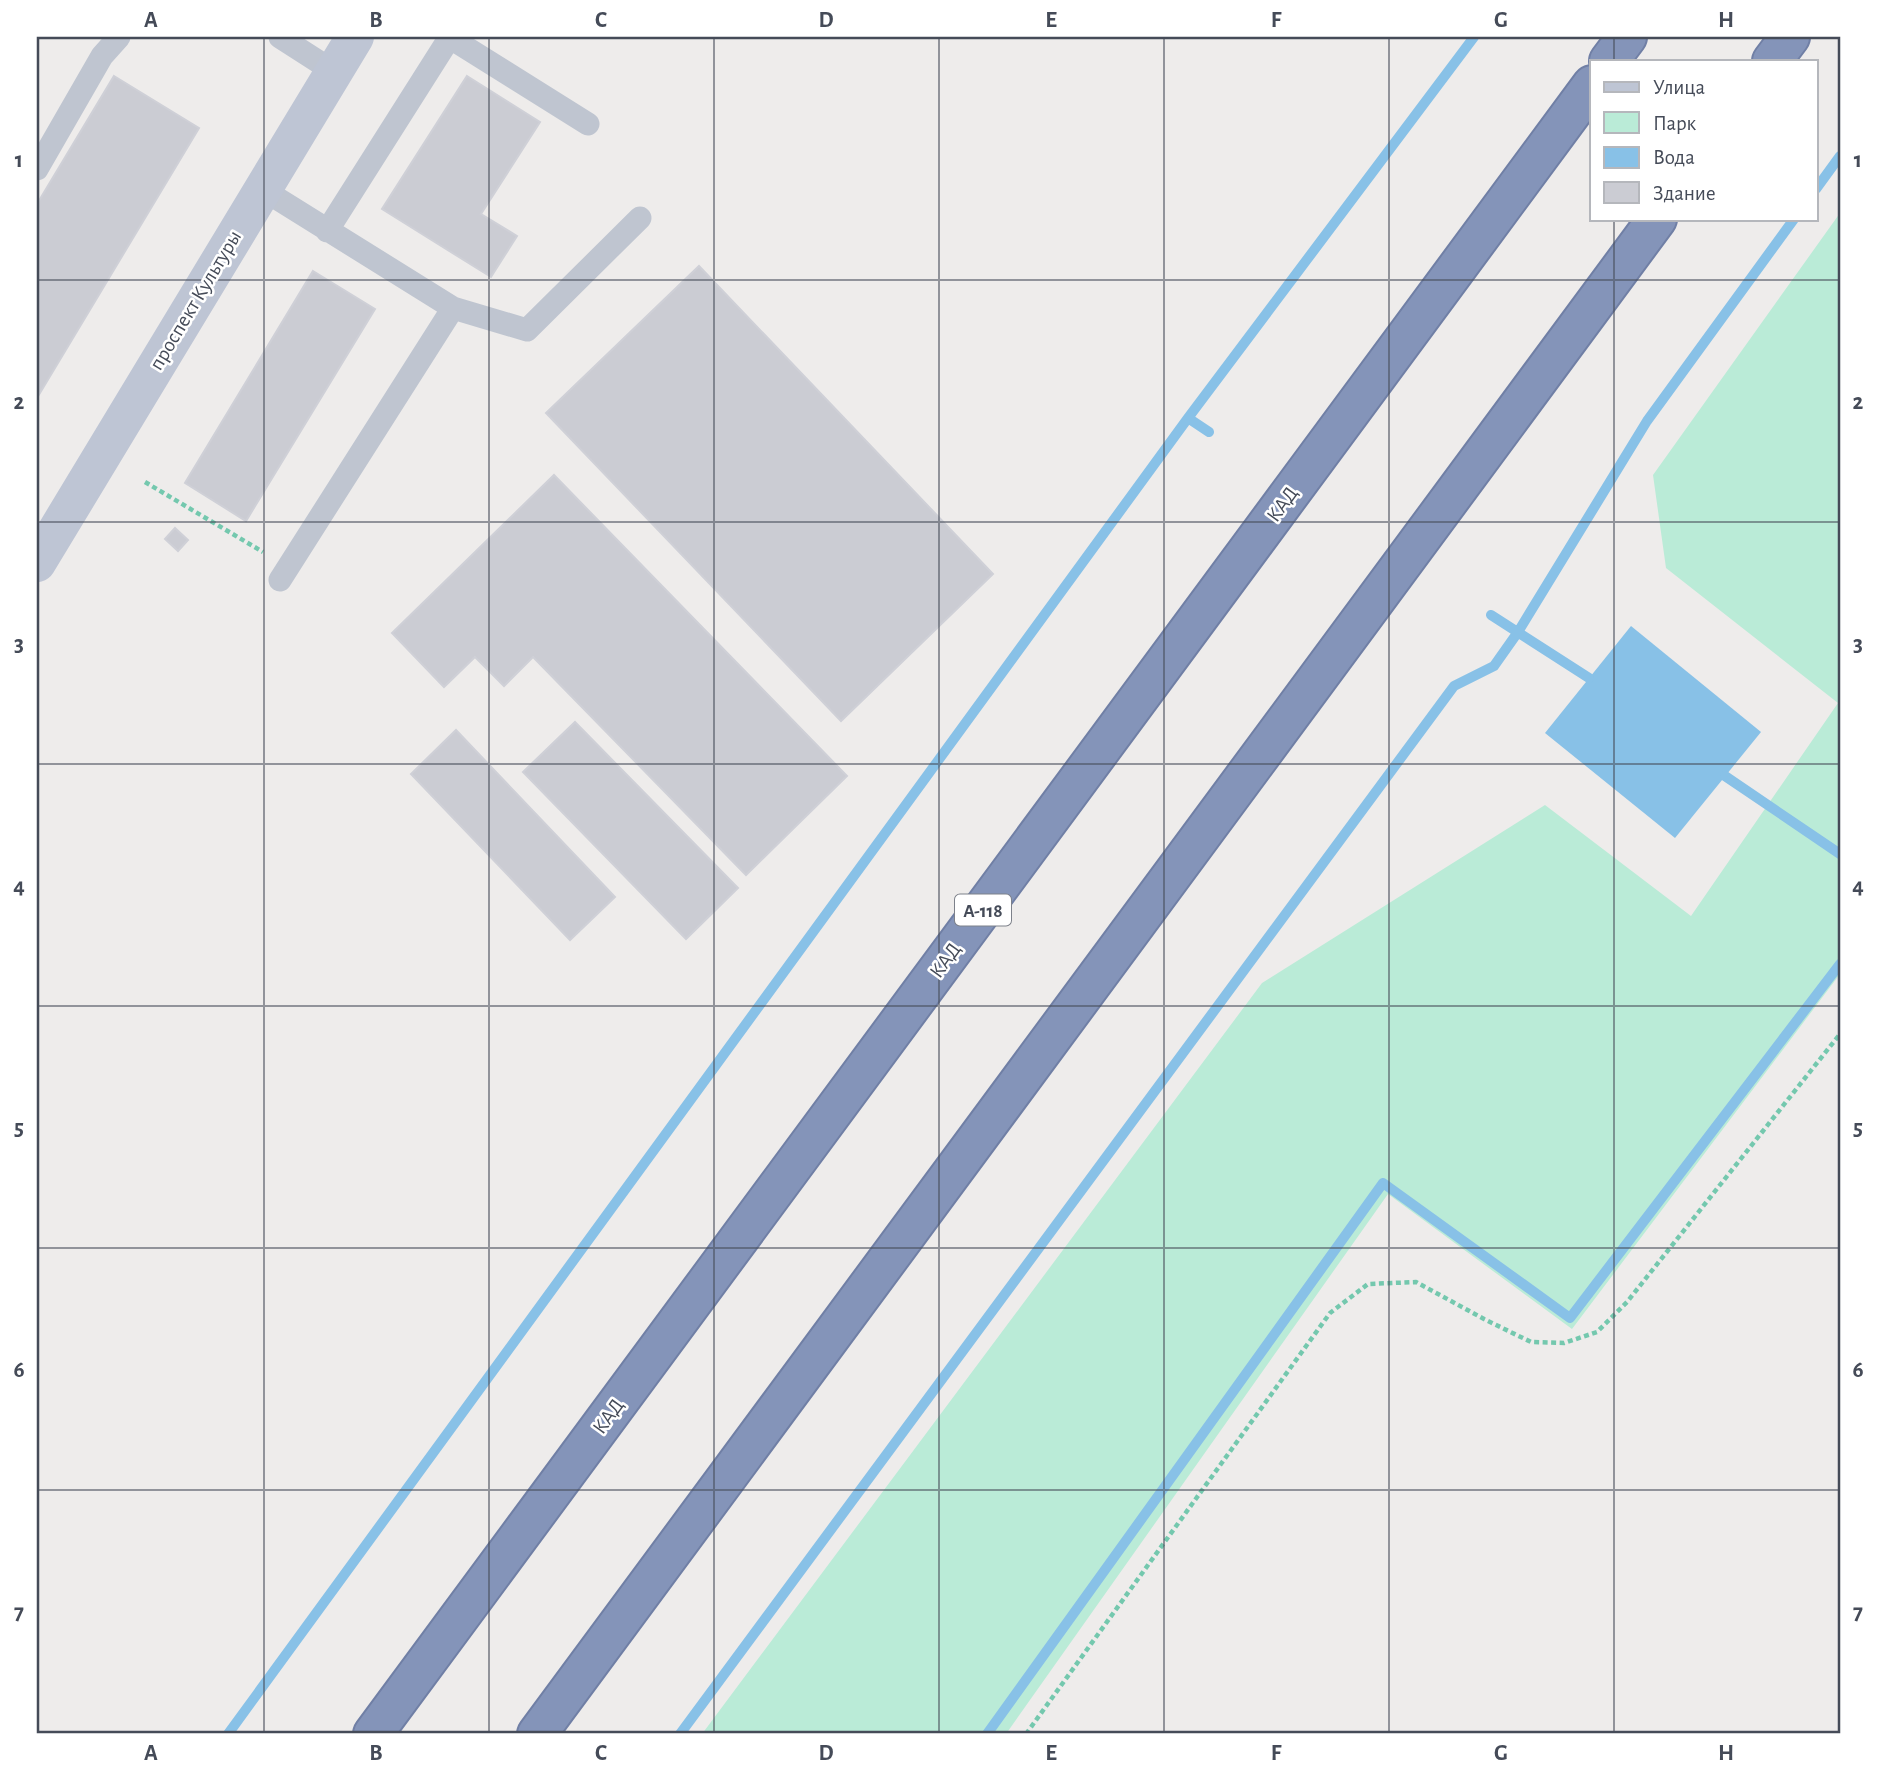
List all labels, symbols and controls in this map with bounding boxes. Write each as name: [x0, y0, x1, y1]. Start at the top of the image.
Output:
text: A: [144, 9, 158, 32]
text: B: [369, 9, 383, 32]
text: C: [595, 9, 607, 32]
text: D: [818, 9, 834, 32]
text: E: [1045, 9, 1057, 32]
text: F: [1271, 9, 1282, 32]
text: G: [1494, 9, 1508, 32]
text: H: [1718, 9, 1734, 32]
legend: [1590, 60, 1818, 220]
text: Улица: [1653, 77, 1706, 98]
text: Парк: [1653, 113, 1697, 134]
text: Вода: [1653, 147, 1695, 168]
text: 1: [15, 149, 23, 172]
text: 1: [1854, 149, 1862, 172]
text: Здание: [1653, 183, 1716, 204]
street label: проспект Культуры: [145, 227, 245, 374]
text: 2: [14, 391, 25, 414]
text: 2: [1853, 391, 1864, 414]
street label: КАД: [1263, 483, 1302, 526]
text: 3: [14, 633, 24, 656]
text: 3: [1853, 633, 1863, 656]
text: 4: [13, 875, 25, 898]
text: 4: [1852, 875, 1864, 898]
road number: А-118: [955, 894, 1011, 926]
street label: КАД: [926, 939, 965, 982]
text: 5: [14, 1117, 24, 1140]
text: 5: [1853, 1117, 1863, 1140]
text: 6: [13, 1359, 25, 1382]
text: 6: [1852, 1359, 1864, 1382]
street label: КАД: [589, 1395, 628, 1438]
text: 7: [14, 1601, 24, 1624]
text: 7: [1853, 1601, 1863, 1624]
text: A: [144, 1742, 158, 1765]
text: B: [369, 1742, 383, 1765]
text: C: [595, 1742, 607, 1765]
text: D: [818, 1742, 834, 1765]
text: E: [1045, 1742, 1057, 1765]
text: F: [1271, 1742, 1282, 1765]
text: G: [1494, 1742, 1508, 1765]
text: H: [1718, 1742, 1734, 1765]

